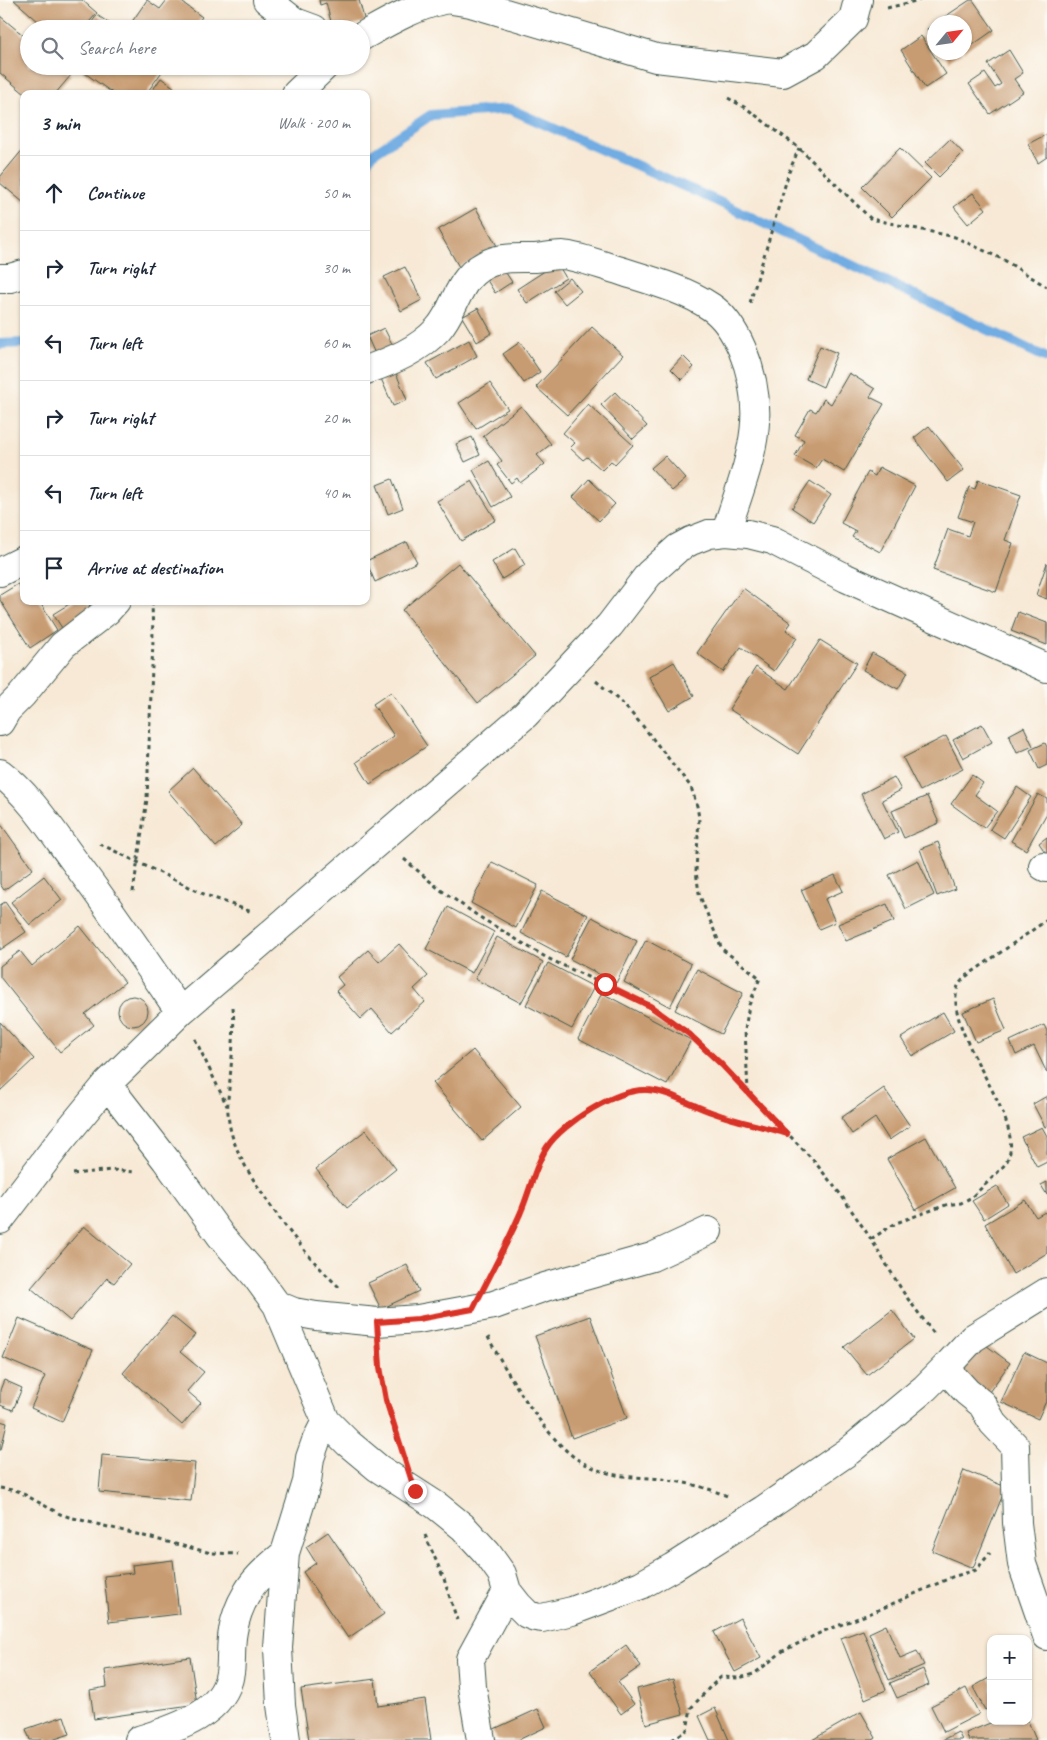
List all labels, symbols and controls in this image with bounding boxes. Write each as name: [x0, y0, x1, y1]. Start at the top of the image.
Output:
north arrow: [927, 15, 972, 60]
search box: [20, 20, 370, 75]
icon: search: [38, 34, 66, 62]
text: Search here: [78, 36, 155, 60]
text: 3 min: [40, 110, 80, 136]
text: Walk · 200 m: [278, 113, 350, 133]
icon: ahead: [40, 179, 68, 207]
text: Continue: [87, 181, 144, 205]
text: 50 m: [323, 183, 350, 203]
icon: right: [40, 254, 68, 282]
text: Turn right: [87, 256, 154, 280]
text: 30 m: [323, 258, 350, 278]
icon: left: [40, 329, 68, 357]
text: Turn left: [87, 331, 142, 355]
text: 60 m: [323, 333, 350, 353]
icon: right: [40, 404, 68, 432]
text: Turn right: [87, 406, 154, 430]
text: 20 m: [323, 408, 350, 428]
icon: left: [40, 479, 68, 507]
text: Turn left: [87, 481, 142, 505]
text: 40 m: [323, 483, 350, 503]
icon: arrive: [40, 554, 68, 582]
text: Arrive at destination: [87, 556, 223, 580]
route start: [594, 973, 617, 996]
route end: [404, 1480, 427, 1503]
map controls: [987, 1635, 1032, 1725]
button: +: [987, 1635, 1032, 1680]
button: −: [987, 1680, 1032, 1725]

